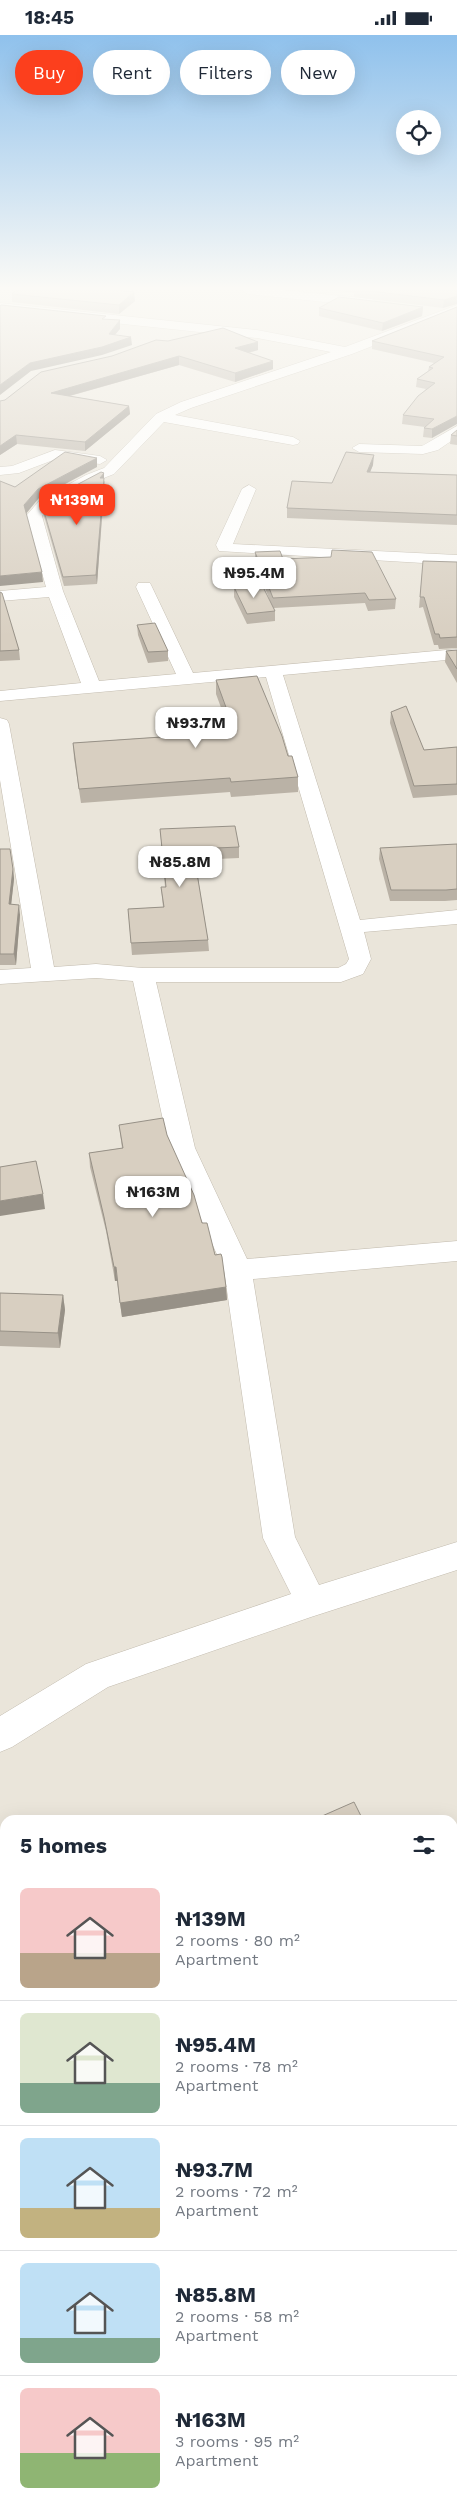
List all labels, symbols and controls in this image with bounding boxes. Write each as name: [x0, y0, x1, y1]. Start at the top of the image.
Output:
text: 18:45: [25, 6, 74, 29]
chip: Buy: [15, 50, 83, 95]
chip: Rent: [93, 50, 170, 95]
chip: Filters: [180, 50, 271, 95]
chip: New: [281, 50, 355, 95]
map controls: [396, 110, 441, 155]
button: locate: [396, 110, 441, 155]
pin: ₦139M: [42, 483, 112, 526]
text: ₦139M: [50, 490, 104, 509]
pin: ₦95.4M: [213, 557, 295, 599]
text: ₦95.4M: [223, 563, 285, 582]
pin: ₦93.7M: [155, 707, 237, 749]
text: ₦93.7M: [166, 713, 226, 732]
pin: ₦85.8M: [139, 845, 221, 888]
text: ₦85.8M: [149, 852, 211, 871]
pin: ₦163M: [118, 1175, 188, 1218]
text: ₦163M: [126, 1182, 180, 1201]
icon: filters: [410, 1831, 438, 1859]
text: 5 homes: [20, 1833, 107, 1858]
text: ₦139M: [175, 1906, 246, 1931]
icon: home: [60, 1908, 120, 1968]
text: 2 rooms · 80 m²: [175, 1931, 300, 1950]
text: Apartment: [175, 1950, 258, 1969]
text: ₦95.4M: [175, 2032, 256, 2057]
icon: home: [60, 2033, 120, 2093]
text: 2 rooms · 78 m²: [175, 2057, 298, 2076]
text: Apartment: [175, 2076, 258, 2095]
text: ₦93.7M: [175, 2157, 253, 2182]
icon: home: [60, 2158, 120, 2218]
text: 2 rooms · 72 m²: [175, 2182, 298, 2201]
text: Apartment: [175, 2201, 258, 2220]
text: ₦85.8M: [175, 2282, 256, 2307]
icon: home: [60, 2283, 120, 2343]
text: 2 rooms · 58 m²: [175, 2307, 299, 2326]
text: Apartment: [175, 2326, 258, 2345]
text: ₦163M: [175, 2407, 246, 2432]
icon: home: [60, 2408, 120, 2468]
text: 3 rooms · 95 m²: [175, 2432, 299, 2451]
text: Apartment: [175, 2451, 258, 2470]

